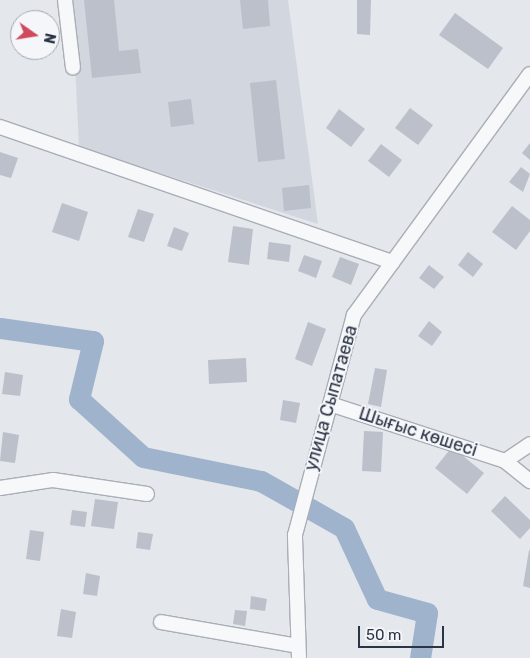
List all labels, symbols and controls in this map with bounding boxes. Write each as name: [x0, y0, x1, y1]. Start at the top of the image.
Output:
north arrow: [10, 10, 60, 60]
text: N: [40, 31, 59, 45]
street label: улица Сыпатаева: [300, 323, 362, 473]
street label: Шығыс көшесі: [356, 403, 480, 461]
scale bar: [360, 616, 446, 648]
text: 50 m: [366, 626, 401, 644]

